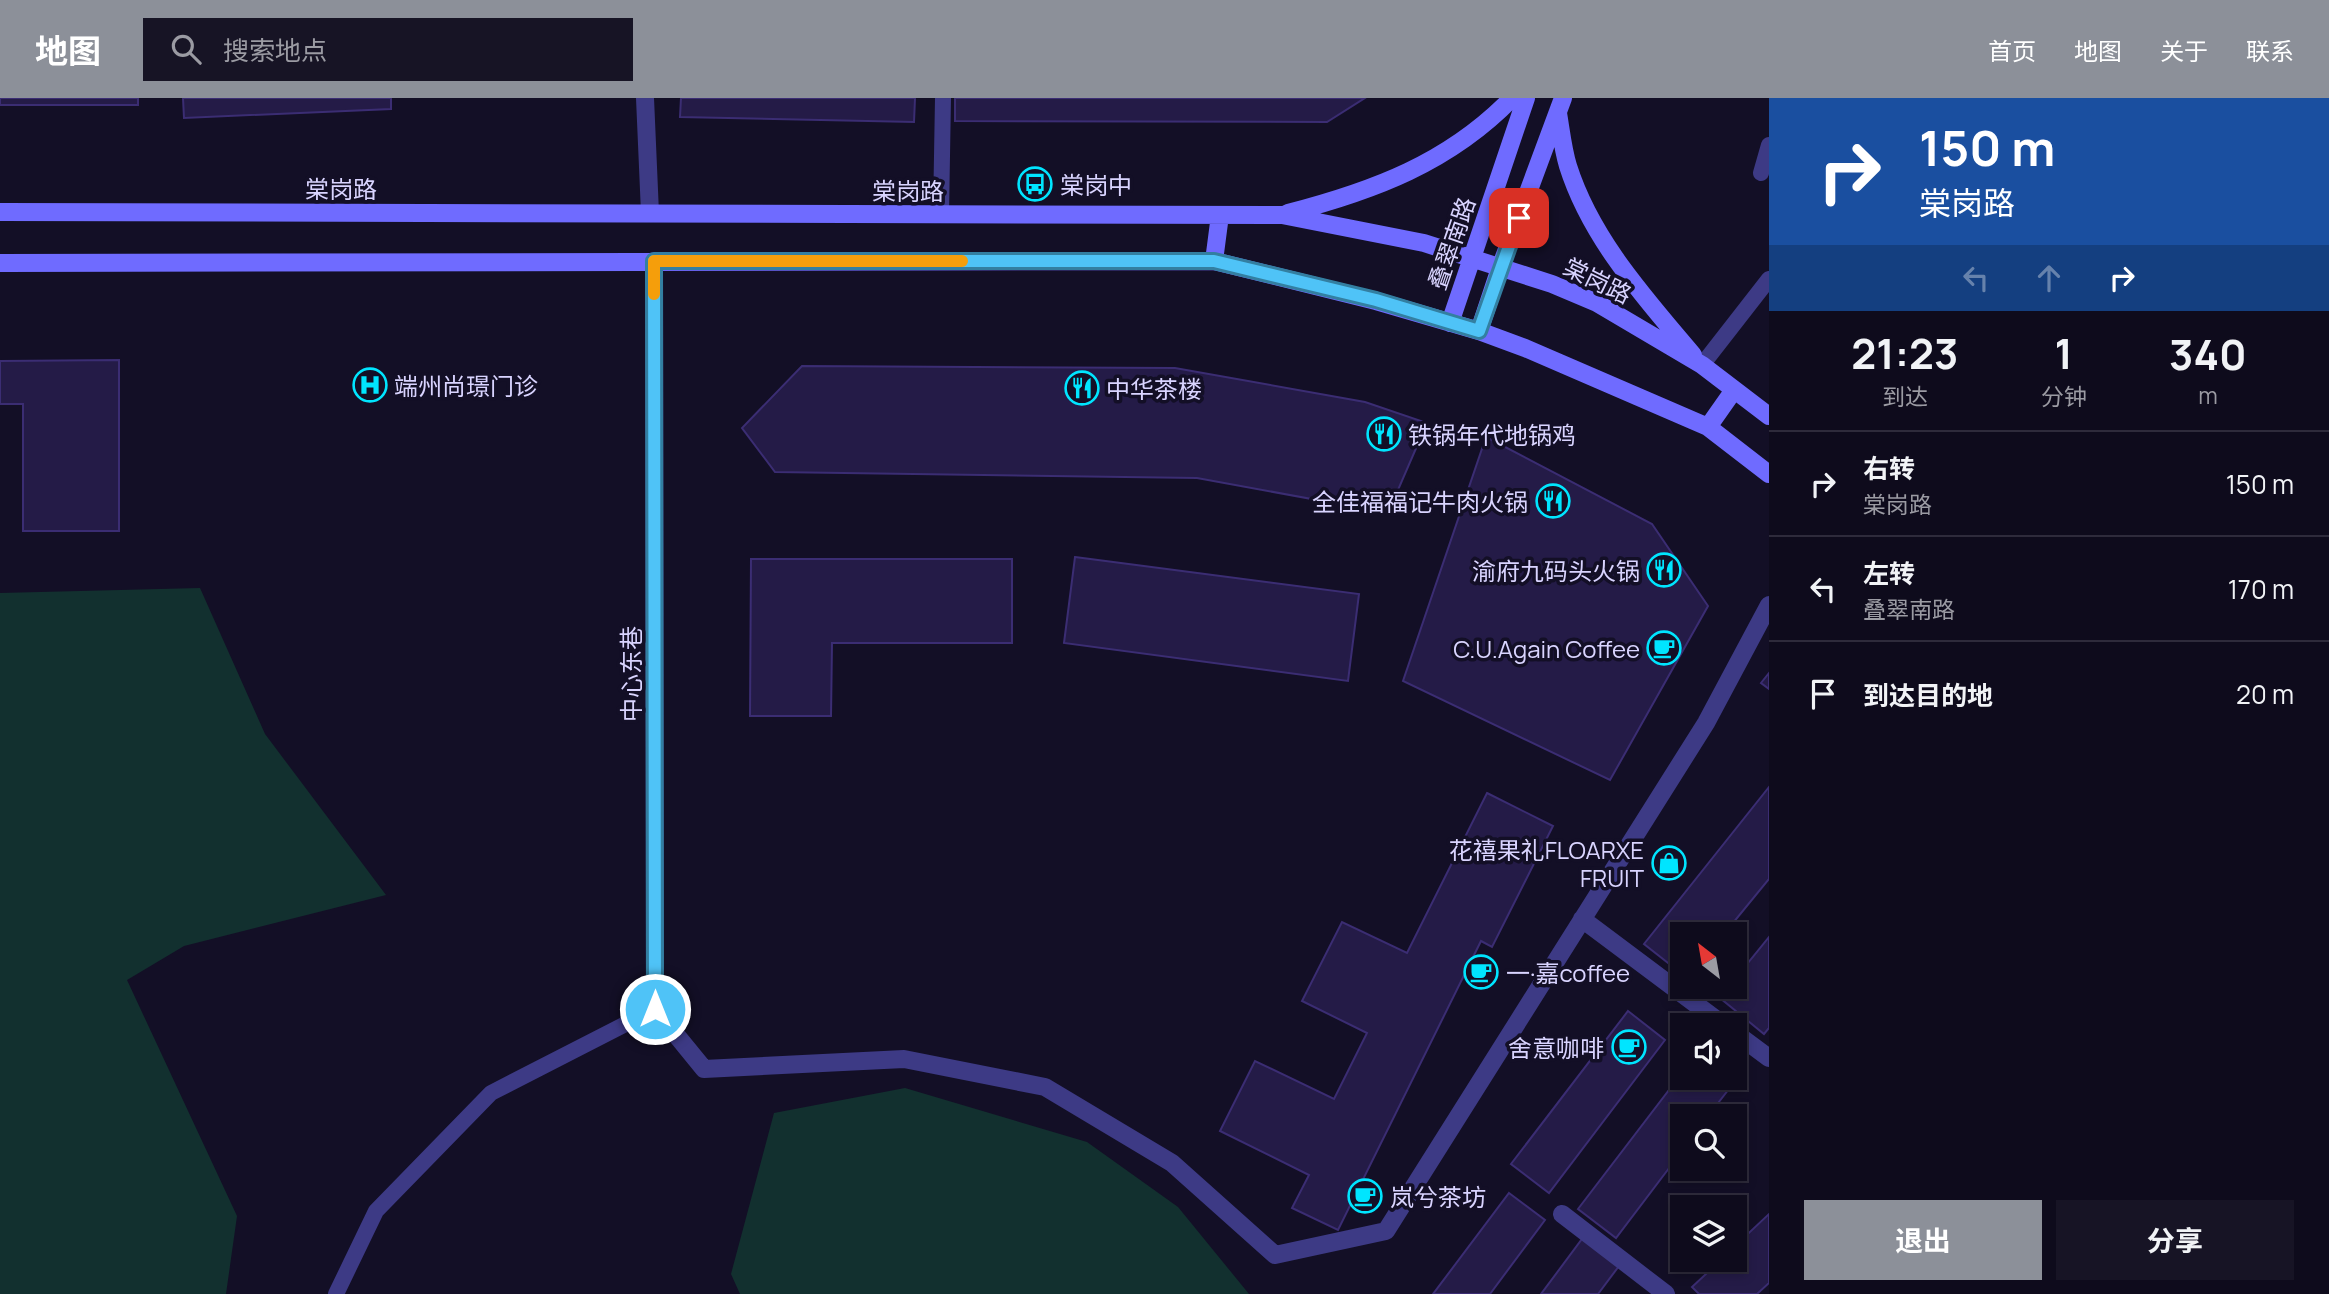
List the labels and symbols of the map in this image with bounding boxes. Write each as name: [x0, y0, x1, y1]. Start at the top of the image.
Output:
bus stop icon: 棠岗中: [1016, 165, 1054, 203]
place label: 棠岗中: [1060, 168, 1132, 201]
street label: 棠岗路: [305, 172, 377, 205]
street label: 棠岗路: [872, 174, 944, 207]
pin: [1489, 188, 1549, 248]
street label: 叠翠南路: [1420, 192, 1482, 294]
street label: 棠岗路: [1558, 249, 1638, 311]
hospital icon: 端州尚璟门诊: [351, 366, 389, 404]
place label: 端州尚璟门诊: [394, 369, 538, 402]
restaurant icon: 中华茶楼: [1063, 369, 1101, 407]
place label: 中华茶楼: [1106, 372, 1202, 405]
restaurant icon: 铁锅年代地锅鸡: [1365, 415, 1403, 453]
place label: 铁锅年代地锅鸡: [1408, 418, 1576, 451]
restaurant icon: 全佳福福记牛肉火锅: [1534, 482, 1572, 520]
place label: 全佳福福记牛肉火锅: [1312, 485, 1528, 518]
restaurant icon: 渝府九码头火锅: [1645, 551, 1683, 589]
place label: 渝府九码头火锅: [1472, 554, 1640, 587]
street label: 中心东巷: [614, 626, 647, 722]
cafe icon: C.U.Again Coffee: [1645, 629, 1683, 667]
place label: C.U.Again Coffee: [1453, 632, 1640, 665]
place label: 花禧果礼FLOARXE FRUIT: [1449, 833, 1645, 894]
shop icon: 花禧果礼FLOARXE FRUIT: [1650, 844, 1688, 882]
north arrow: [1670, 922, 1746, 999]
cafe icon: 一·嘉coffee: [1462, 953, 1500, 991]
place label: 一·嘉coffee: [1506, 956, 1630, 989]
position arrow: [618, 972, 692, 1046]
cafe icon: 舍意咖啡: [1610, 1028, 1648, 1066]
place label: 舍意咖啡: [1508, 1031, 1604, 1064]
cafe icon: 岚兮茶坊: [1346, 1177, 1384, 1215]
place label: 岚兮茶坊: [1390, 1180, 1486, 1213]

